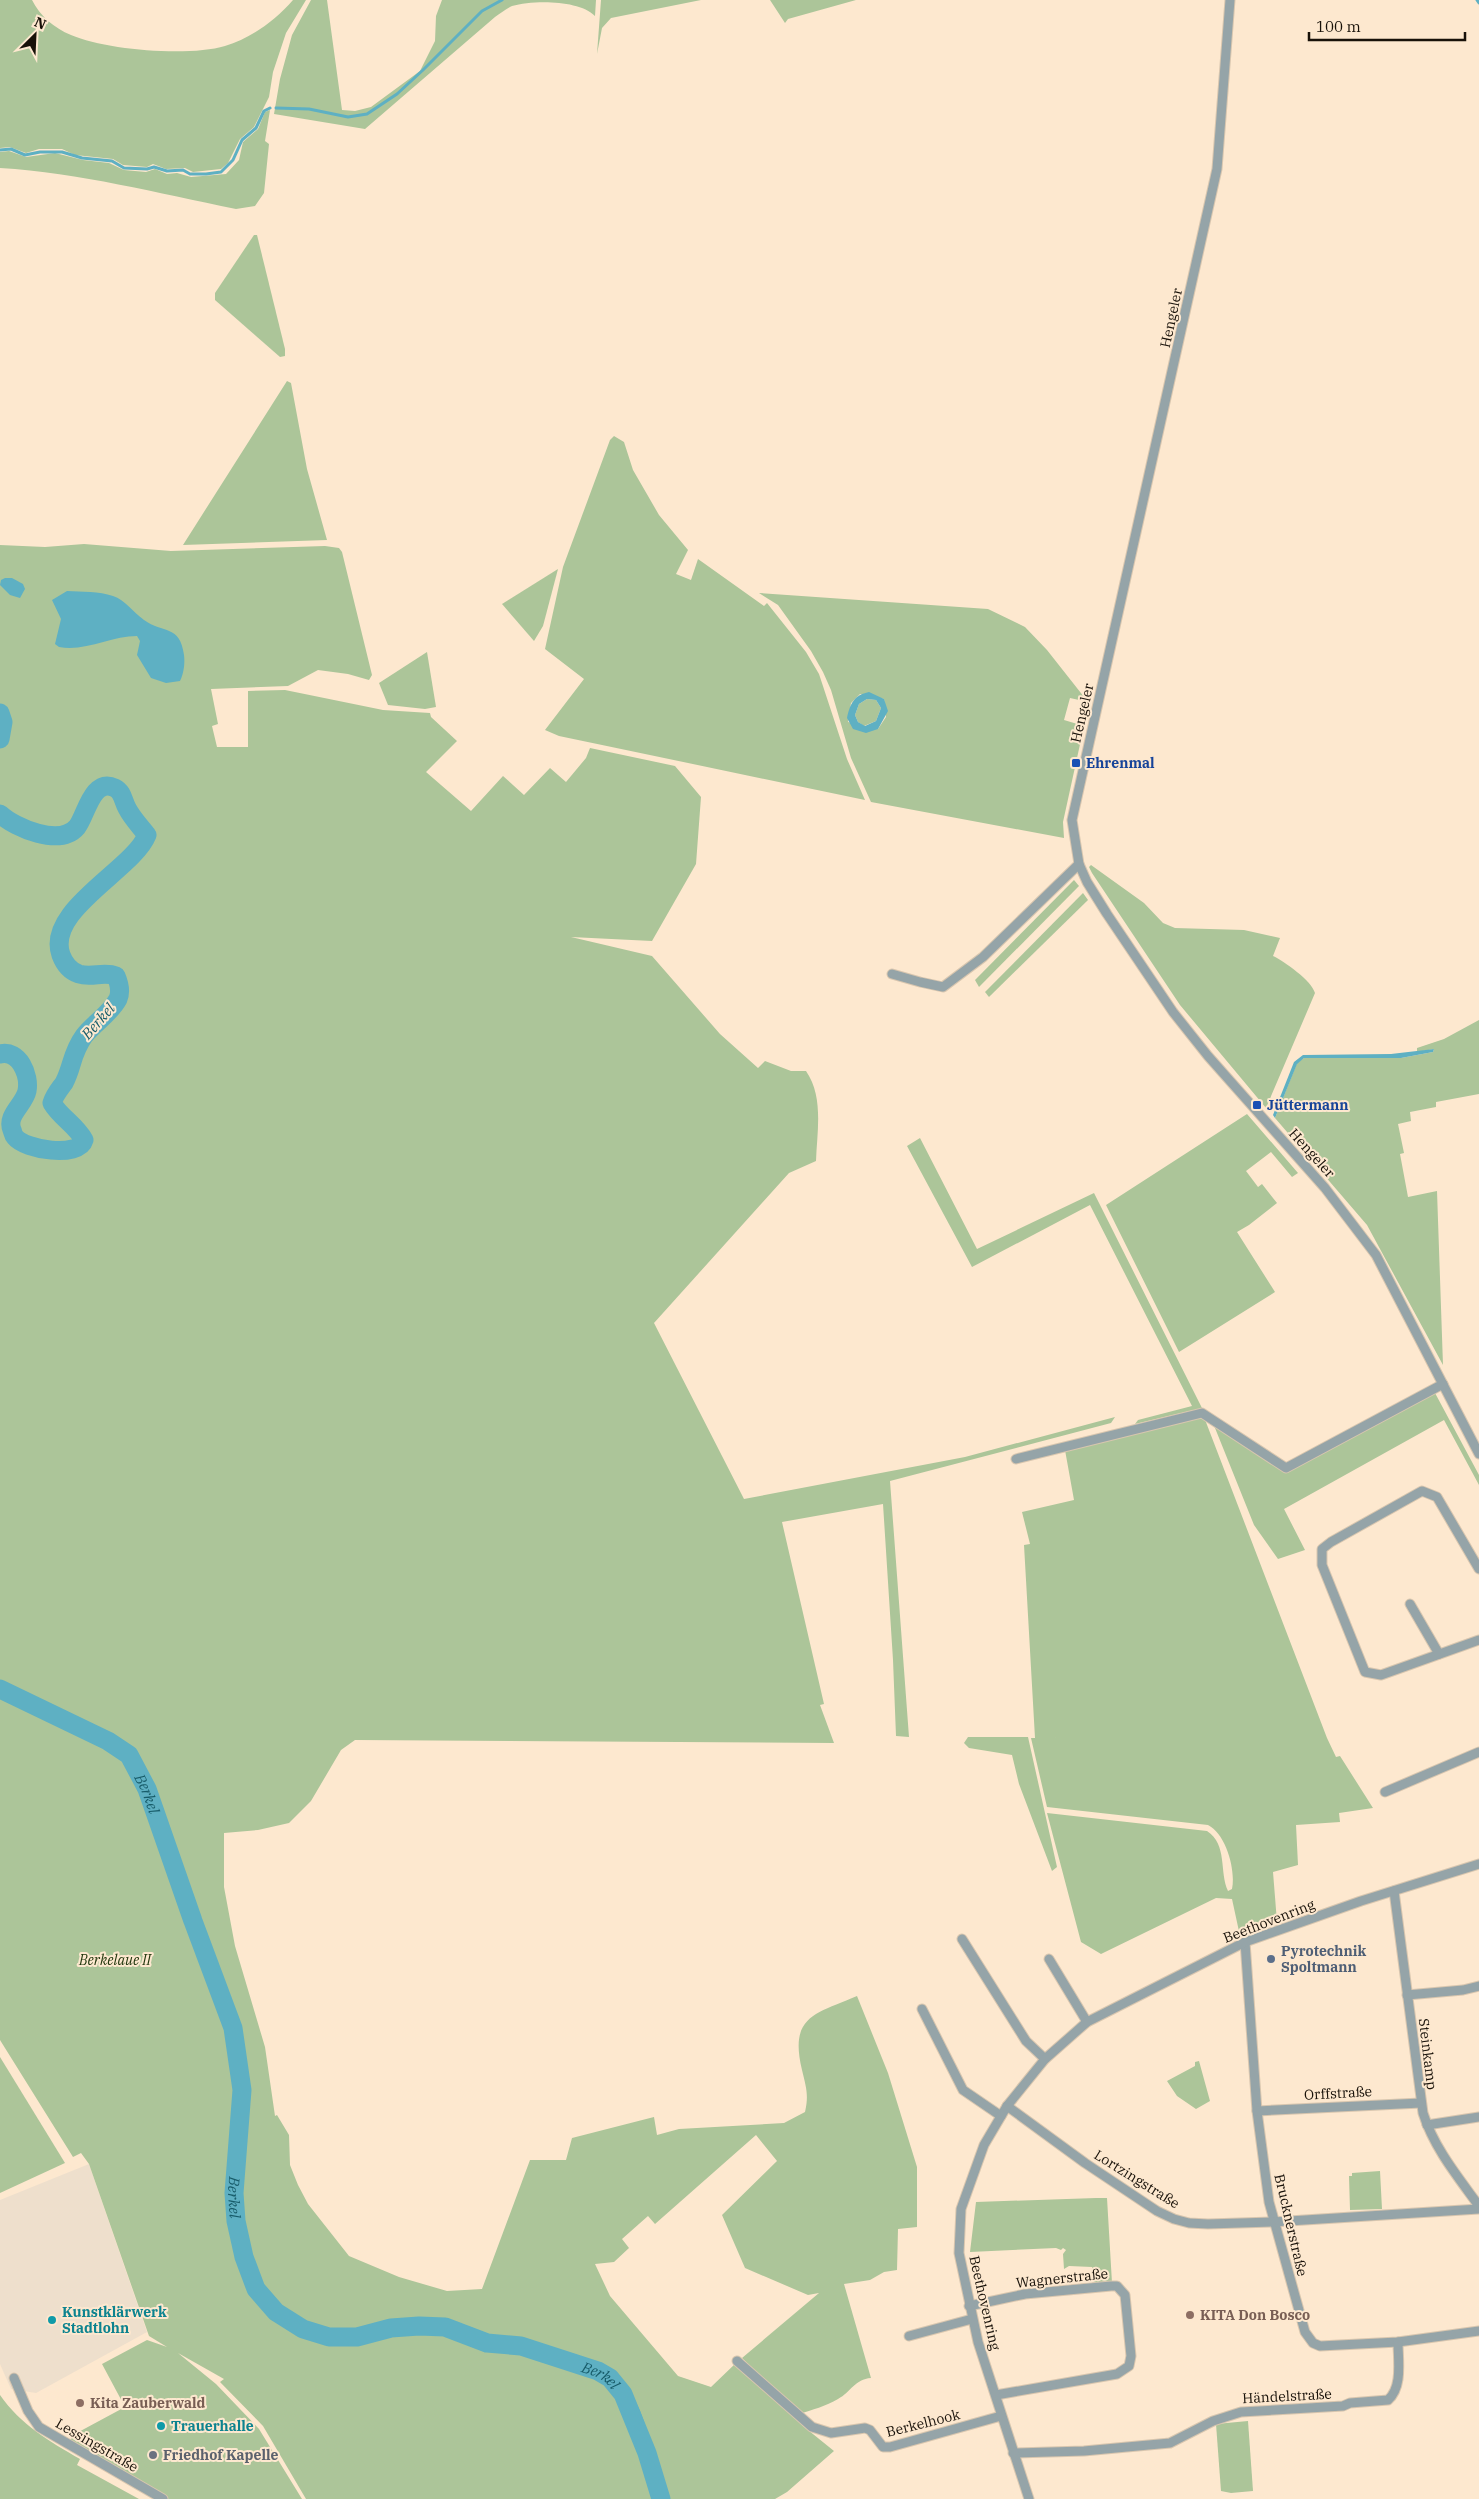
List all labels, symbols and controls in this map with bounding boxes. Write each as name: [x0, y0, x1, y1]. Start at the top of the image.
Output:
north arrow: [10, 10, 60, 60]
scale bar: [1309, 10, 1465, 42]
text: N: [32, 13, 49, 34]
text: 100 m: [1316, 17, 1361, 36]
street label: Hengeler: [1156, 286, 1186, 349]
street label: Hengeler: [1066, 681, 1098, 744]
place label: Ehrenmal: [1086, 754, 1155, 772]
marker: Ehrenmal: [1070, 757, 1082, 769]
water label: Berkel: [77, 999, 119, 1044]
place label: Jüttermann: [1267, 1096, 1349, 1114]
marker: Jüttermann: [1251, 1099, 1263, 1111]
street label: Hengeler: [1285, 1125, 1339, 1182]
water label: Berkel: [131, 1769, 164, 1817]
street label: Beethovenring: [1221, 1895, 1318, 1947]
place label: Pyrotechnik Spoltmann: [1281, 1942, 1366, 1976]
park label: Berkelaue II: [78, 1951, 153, 1969]
marker: Pyrotechnik Spoltmann: [1265, 1953, 1277, 1965]
street label: Steinkamp: [1415, 2017, 1441, 2091]
street label: Orffstraße: [1304, 2082, 1372, 2104]
street label: Lortzingstraße: [1091, 2146, 1183, 2212]
street label: Brucknerstraße: [1270, 2172, 1312, 2278]
water label: Berkel: [225, 2175, 245, 2220]
street label: Beethovenring: [965, 2254, 1005, 2353]
street label: Wagnerstraße: [1015, 2264, 1109, 2292]
place label: Kunstklärwerk Stadtlohn: [62, 2303, 167, 2337]
place label: KITA Don Bosco: [1200, 2306, 1310, 2324]
marker: KITA Don Bosco: [1184, 2309, 1196, 2321]
marker: Kunstklärwerk Stadtlohn: [46, 2314, 58, 2326]
water label: Berkel: [579, 2357, 625, 2393]
street label: Händelstraße: [1242, 2385, 1332, 2407]
place label: Kita Zauberwald: [90, 2394, 206, 2412]
marker: Kita Zauberwald: [74, 2397, 86, 2409]
street label: Berkelhook: [884, 2405, 963, 2441]
street label: Lessingstraße: [53, 2414, 141, 2476]
place label: Trauerhalle: [171, 2417, 254, 2435]
marker: Trauerhalle: [155, 2420, 167, 2432]
place label: Friedhof Kapelle: [163, 2446, 279, 2464]
marker: Friedhof Kapelle: [147, 2449, 159, 2461]

